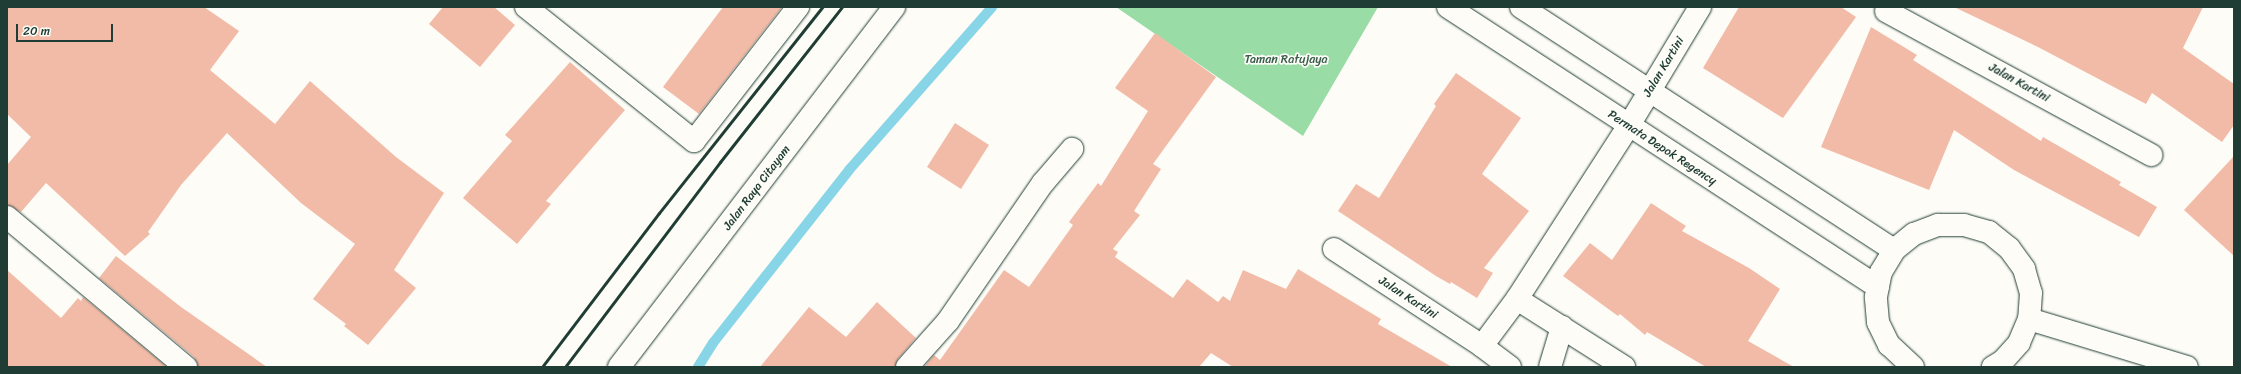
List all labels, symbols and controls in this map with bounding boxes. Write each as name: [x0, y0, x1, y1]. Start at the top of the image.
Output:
scale bar: [18, 16, 115, 42]
text: 20 m: [23, 20, 50, 42]
street label: Jalan Kartini: [1640, 34, 1688, 100]
park label: Taman Ratujaya: [1244, 53, 1328, 67]
street label: Jalan Kartini: [1986, 60, 2052, 106]
street label: Permata Depok Regency: [1605, 107, 1719, 189]
street label: Jalan Raya Citayam: [720, 143, 794, 233]
street label: Jalan Kartini: [1376, 274, 1440, 322]

